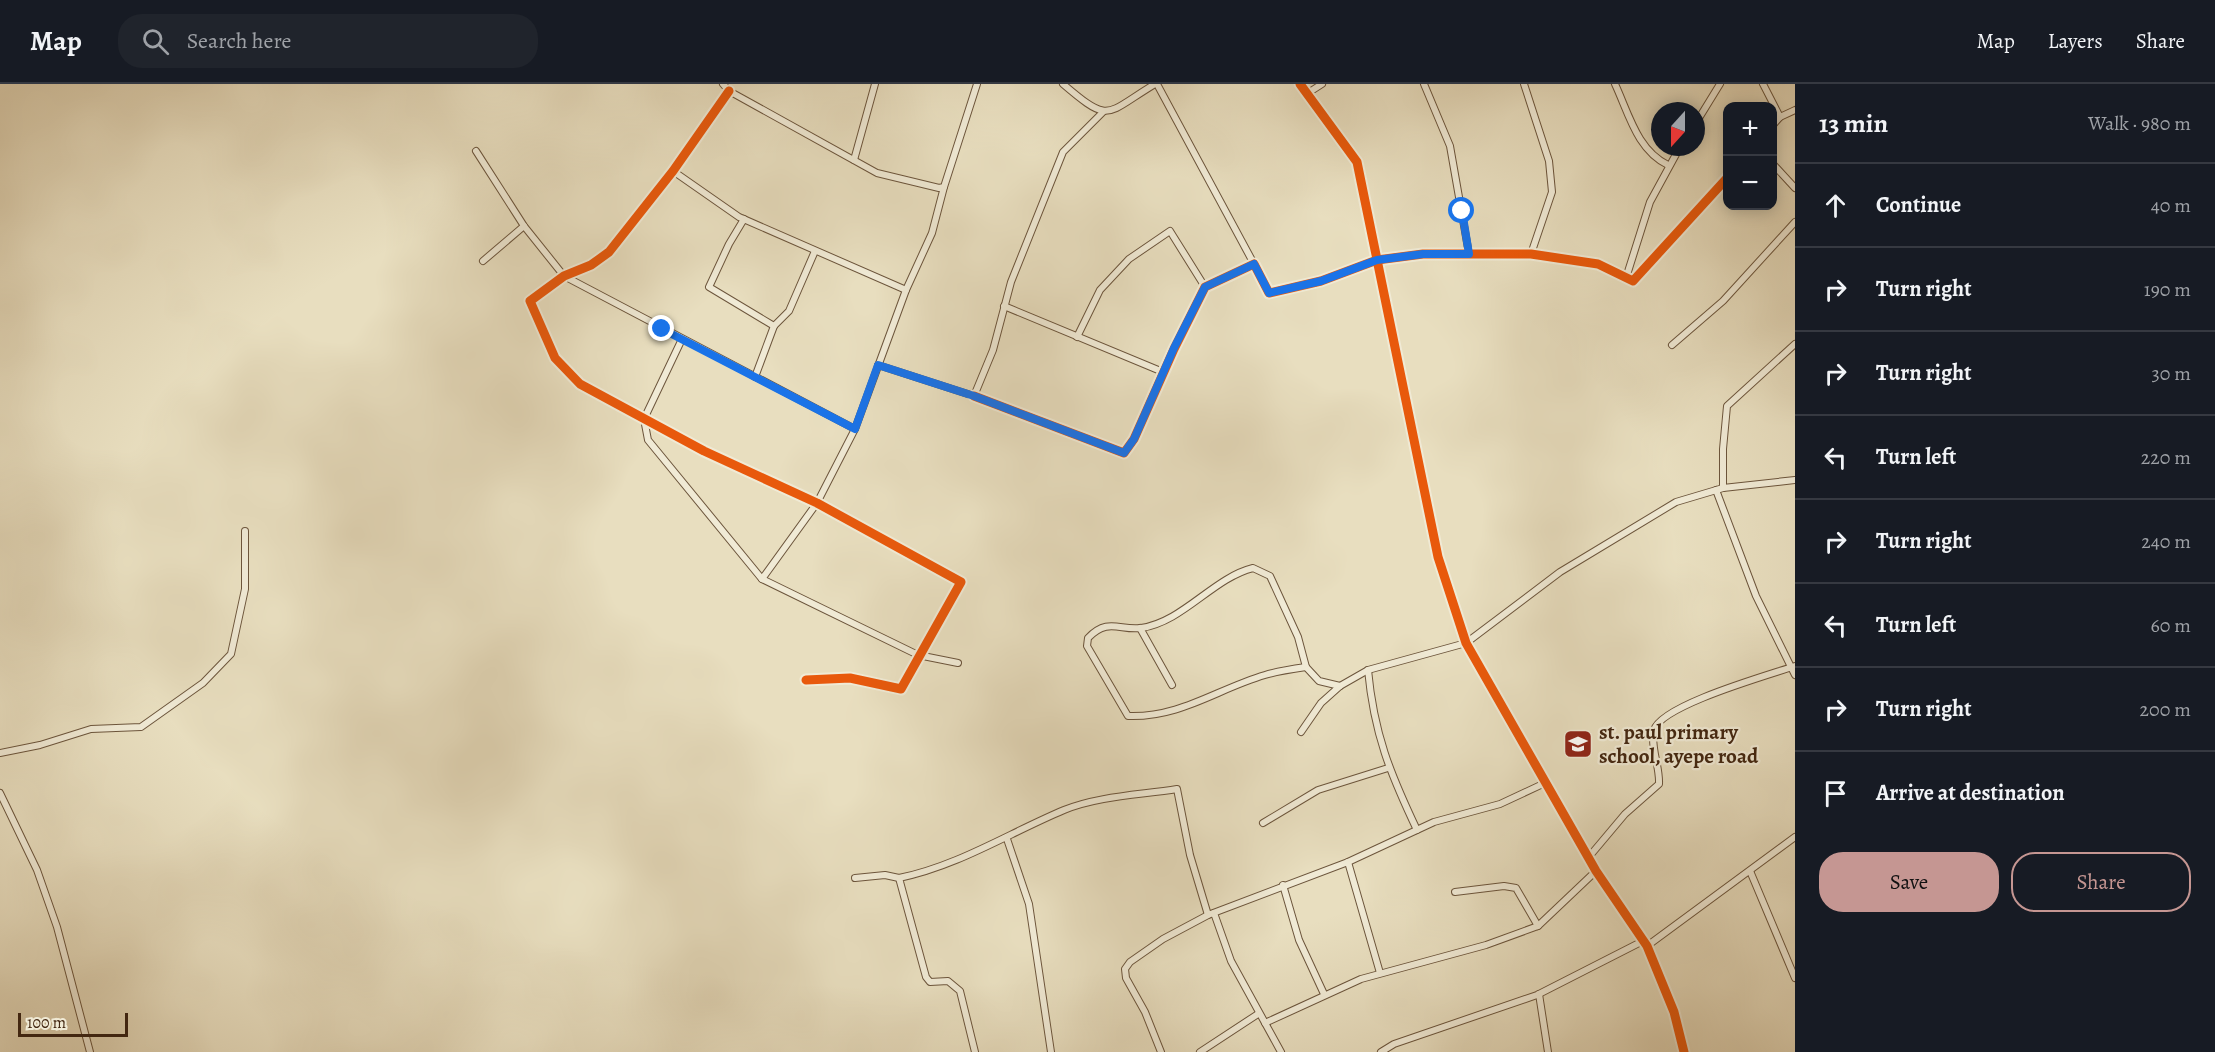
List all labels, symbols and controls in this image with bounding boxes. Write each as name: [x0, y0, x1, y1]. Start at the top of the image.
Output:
search box: [118, 14, 538, 68]
text: Map: [30, 22, 82, 60]
icon: search: [139, 25, 172, 58]
text: Search here: [187, 26, 291, 56]
text: Map: [1976, 27, 2015, 55]
text: Layers: [2048, 27, 2103, 55]
text: Share: [2136, 27, 2185, 55]
north arrow: [1651, 102, 1705, 156]
map controls: [1723, 102, 1777, 210]
button: +: [1723, 102, 1777, 156]
text: 13 min: [1819, 106, 1888, 141]
text: Walk · 980 m: [2088, 110, 2191, 137]
button: −: [1723, 156, 1777, 210]
icon: ahead: [1819, 189, 1852, 222]
text: Continue: [1876, 190, 1961, 220]
text: 40 m: [2151, 192, 2191, 219]
route start: [1448, 197, 1474, 223]
icon: right: [1819, 273, 1852, 306]
text: Turn right: [1876, 274, 1972, 304]
text: 190 m: [2144, 276, 2191, 303]
route end: [648, 315, 674, 341]
icon: right: [1819, 357, 1852, 390]
text: Turn right: [1876, 358, 1972, 388]
text: 30 m: [2151, 360, 2191, 387]
icon: left: [1819, 441, 1852, 474]
text: Turn left: [1876, 442, 1956, 472]
text: 220 m: [2141, 444, 2191, 471]
icon: right: [1819, 525, 1852, 558]
text: Turn right: [1876, 526, 1972, 556]
text: 240 m: [2141, 528, 2191, 555]
icon: left: [1819, 609, 1852, 642]
text: Turn left: [1876, 610, 1956, 640]
text: 60 m: [2151, 612, 2191, 639]
icon: right: [1819, 693, 1852, 726]
text: Turn right: [1876, 694, 1972, 724]
text: 200 m: [2140, 696, 2191, 723]
place label: st. paul primary school, ayepe road: [1599, 718, 1759, 770]
school or university icon: st. paul primary school, ayepe road: [1562, 728, 1594, 760]
icon: arrive: [1819, 777, 1852, 810]
text: Arrive at destination: [1876, 778, 2065, 808]
button: Save: [1819, 852, 1999, 912]
button: Share: [2011, 852, 2191, 912]
scale bar: [18, 1010, 128, 1038]
text: 100 m: [27, 1012, 66, 1034]

